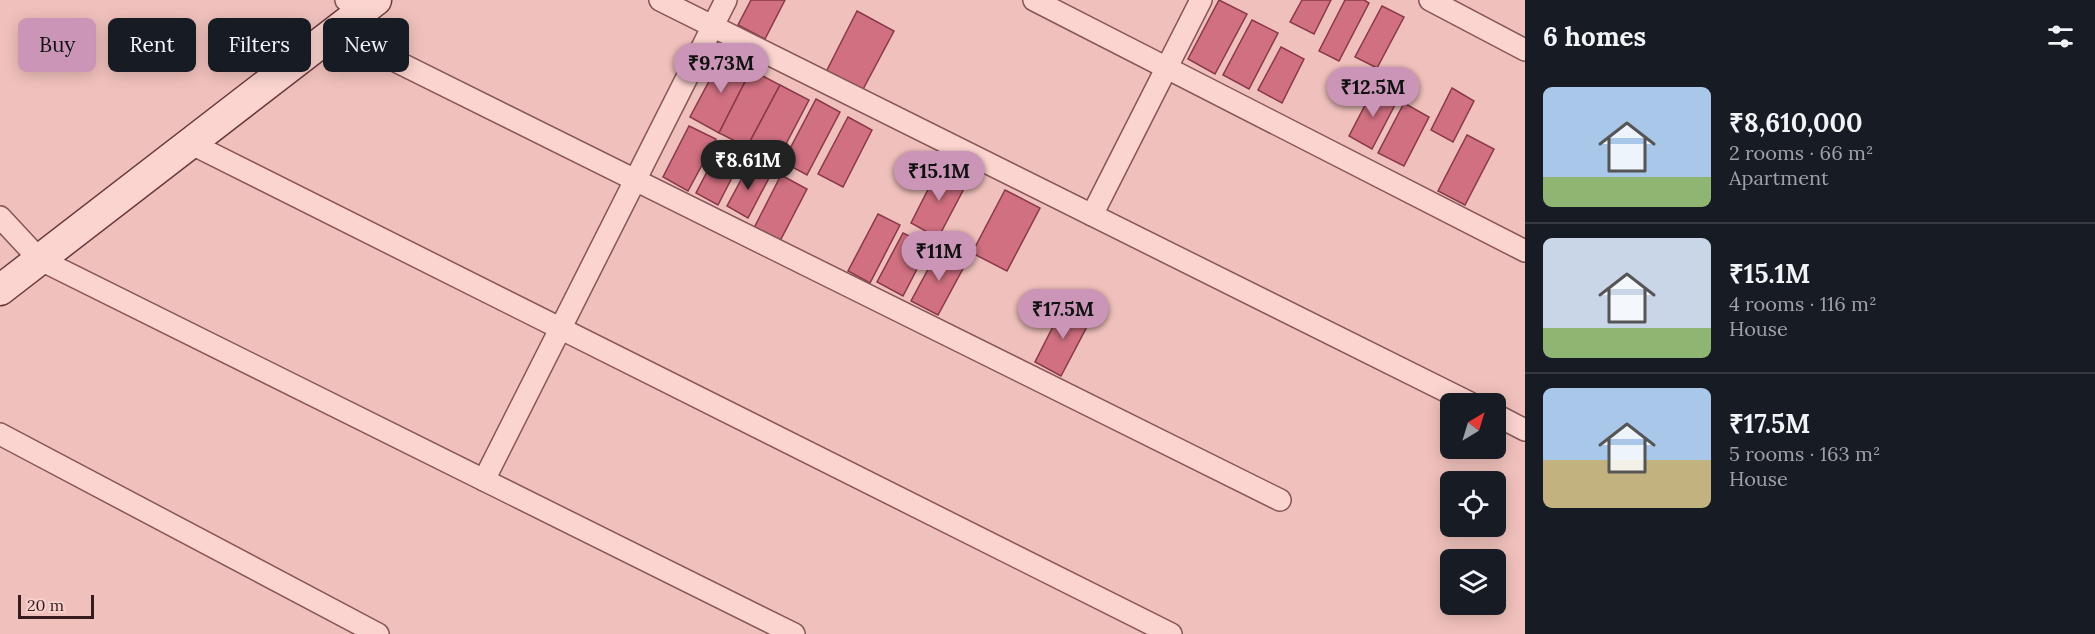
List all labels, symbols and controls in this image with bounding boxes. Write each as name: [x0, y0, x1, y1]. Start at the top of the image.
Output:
chip: Buy: [18, 18, 96, 72]
chip: Rent: [108, 18, 196, 72]
chip: Filters: [208, 18, 311, 72]
chip: New: [323, 18, 409, 72]
text: 6 homes: [1543, 20, 1646, 53]
icon: filters: [2044, 20, 2077, 53]
pin: ₹9.73M: [672, 43, 770, 94]
text: ₹9.73M: [688, 50, 754, 75]
pin: ₹12.5M: [1324, 67, 1422, 118]
text: ₹12.5M: [1340, 74, 1406, 99]
text: ₹8,610,000: [1729, 106, 1863, 139]
icon: home: [1591, 111, 1663, 183]
pin: ₹8.61M: [699, 140, 797, 191]
text: 2 rooms · 66 m²: [1729, 140, 1874, 165]
text: ₹8.61M: [715, 147, 781, 172]
pin: ₹15.1M: [890, 151, 988, 202]
text: ₹15.1M: [908, 158, 970, 183]
text: Apartment: [1729, 165, 1829, 190]
pin: ₹11M: [903, 231, 975, 282]
text: ₹11M: [915, 238, 963, 263]
text: ₹15.1M: [1729, 257, 1810, 290]
icon: home: [1591, 262, 1663, 334]
pin: ₹17.5M: [1014, 289, 1112, 340]
text: 4 rooms · 116 m²: [1729, 291, 1877, 316]
text: ₹17.5M: [1032, 296, 1094, 321]
text: House: [1729, 316, 1788, 341]
north arrow: [1440, 393, 1506, 459]
map controls: [1440, 393, 1506, 615]
text: ₹17.5M: [1729, 407, 1810, 440]
icon: home: [1591, 412, 1663, 484]
text: 5 rooms · 163 m²: [1729, 441, 1881, 466]
text: House: [1729, 466, 1788, 491]
button: locate: [1440, 471, 1506, 537]
button: layers: [1440, 549, 1506, 615]
scale bar: [18, 592, 94, 620]
text: 20 m: [27, 595, 64, 615]

